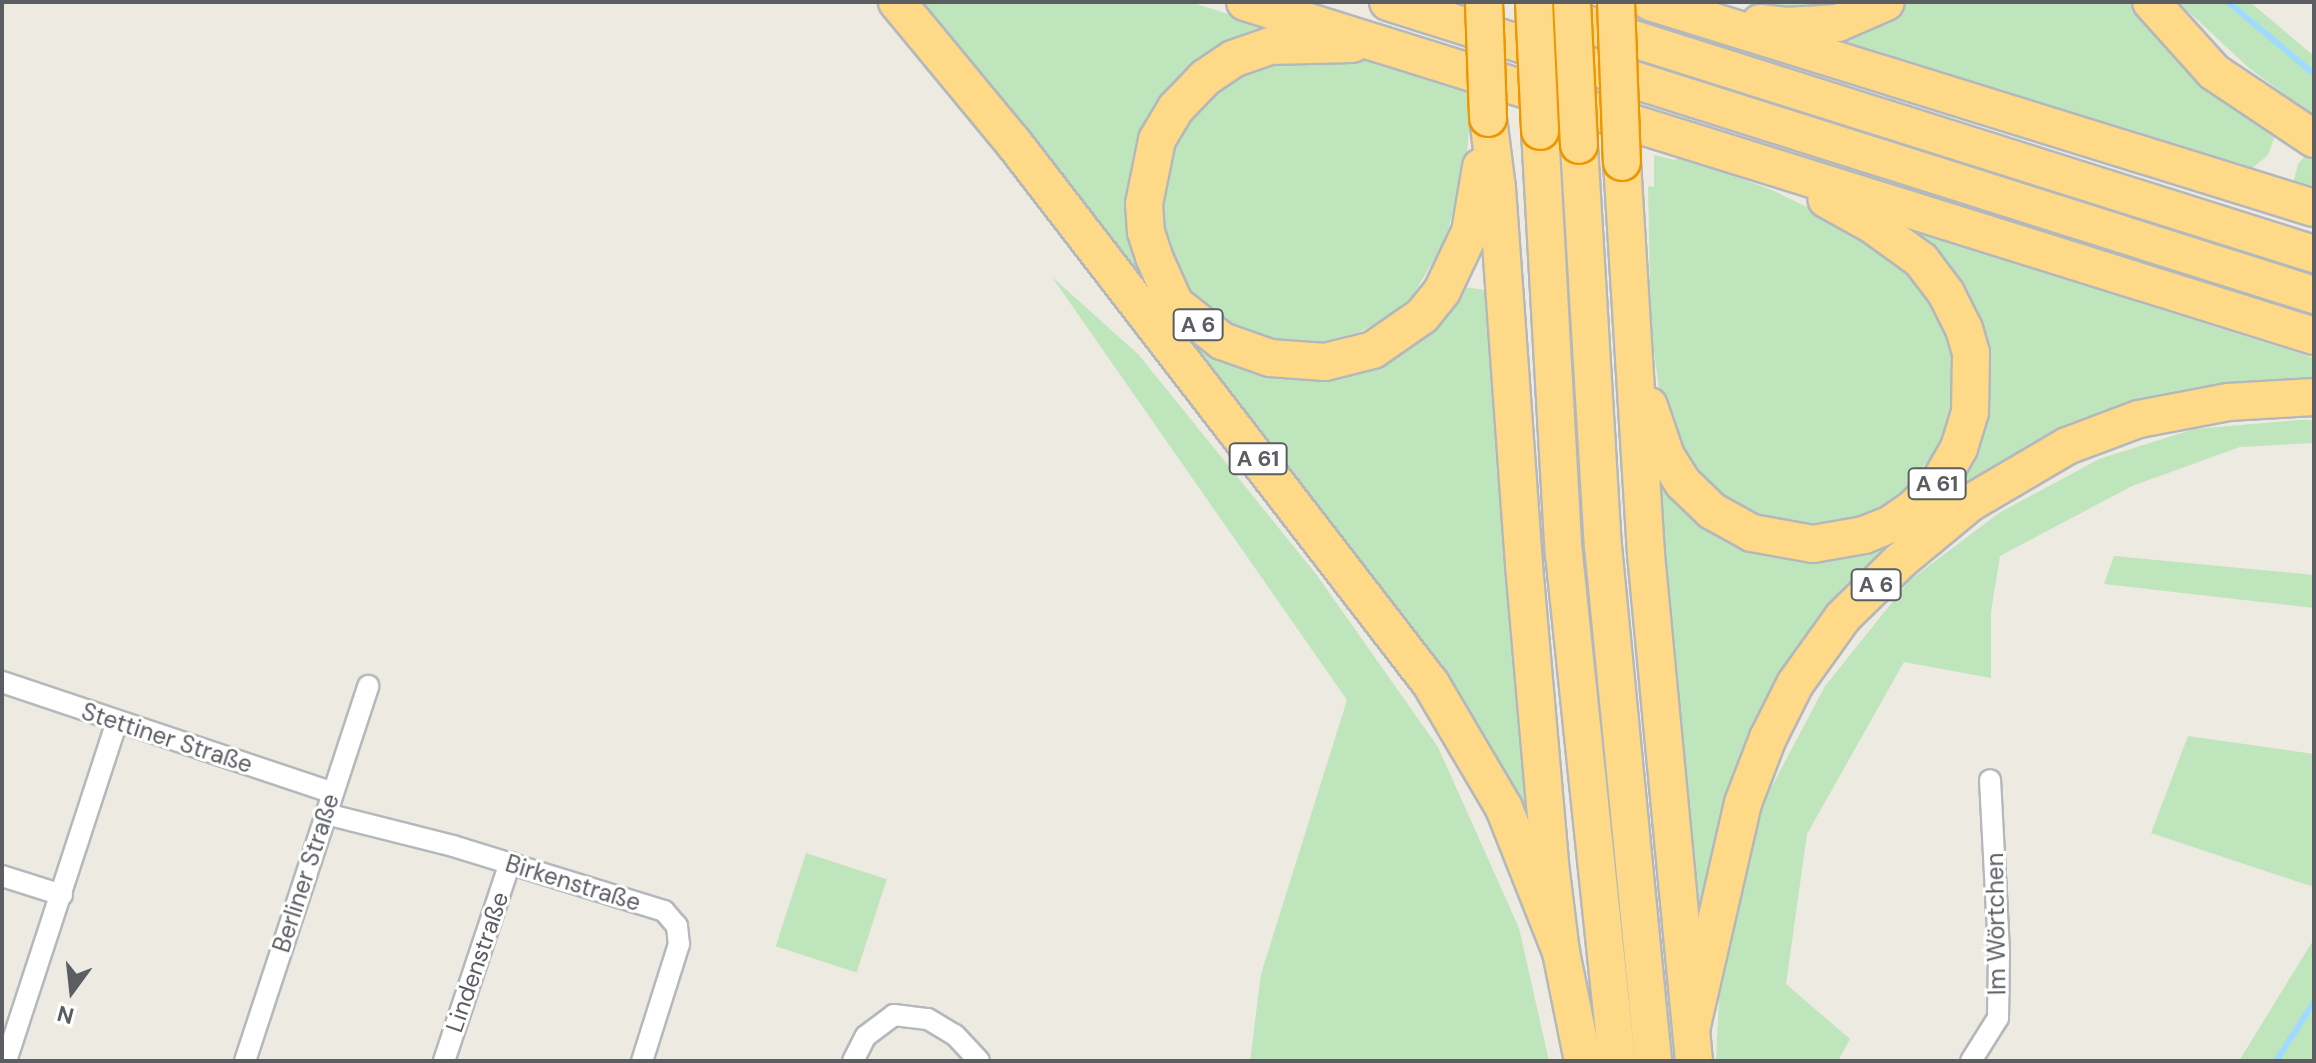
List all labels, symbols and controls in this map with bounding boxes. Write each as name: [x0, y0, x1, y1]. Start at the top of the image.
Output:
road number: A 6: [1172, 307, 1224, 343]
road number: A 61: [1228, 441, 1288, 477]
road number: A 61: [1907, 466, 1967, 502]
road number: A 6: [1850, 567, 1902, 603]
street label: Stettiner Straße: [78, 697, 256, 779]
street label: Berliner Straße: [267, 790, 345, 956]
street label: Birkenstraße: [502, 849, 644, 917]
street label: Im Wörtchen: [1980, 853, 2012, 995]
street label: Lindenstraße: [440, 888, 514, 1036]
north arrow: [32, 951, 112, 1031]
text: N: [54, 999, 77, 1031]

